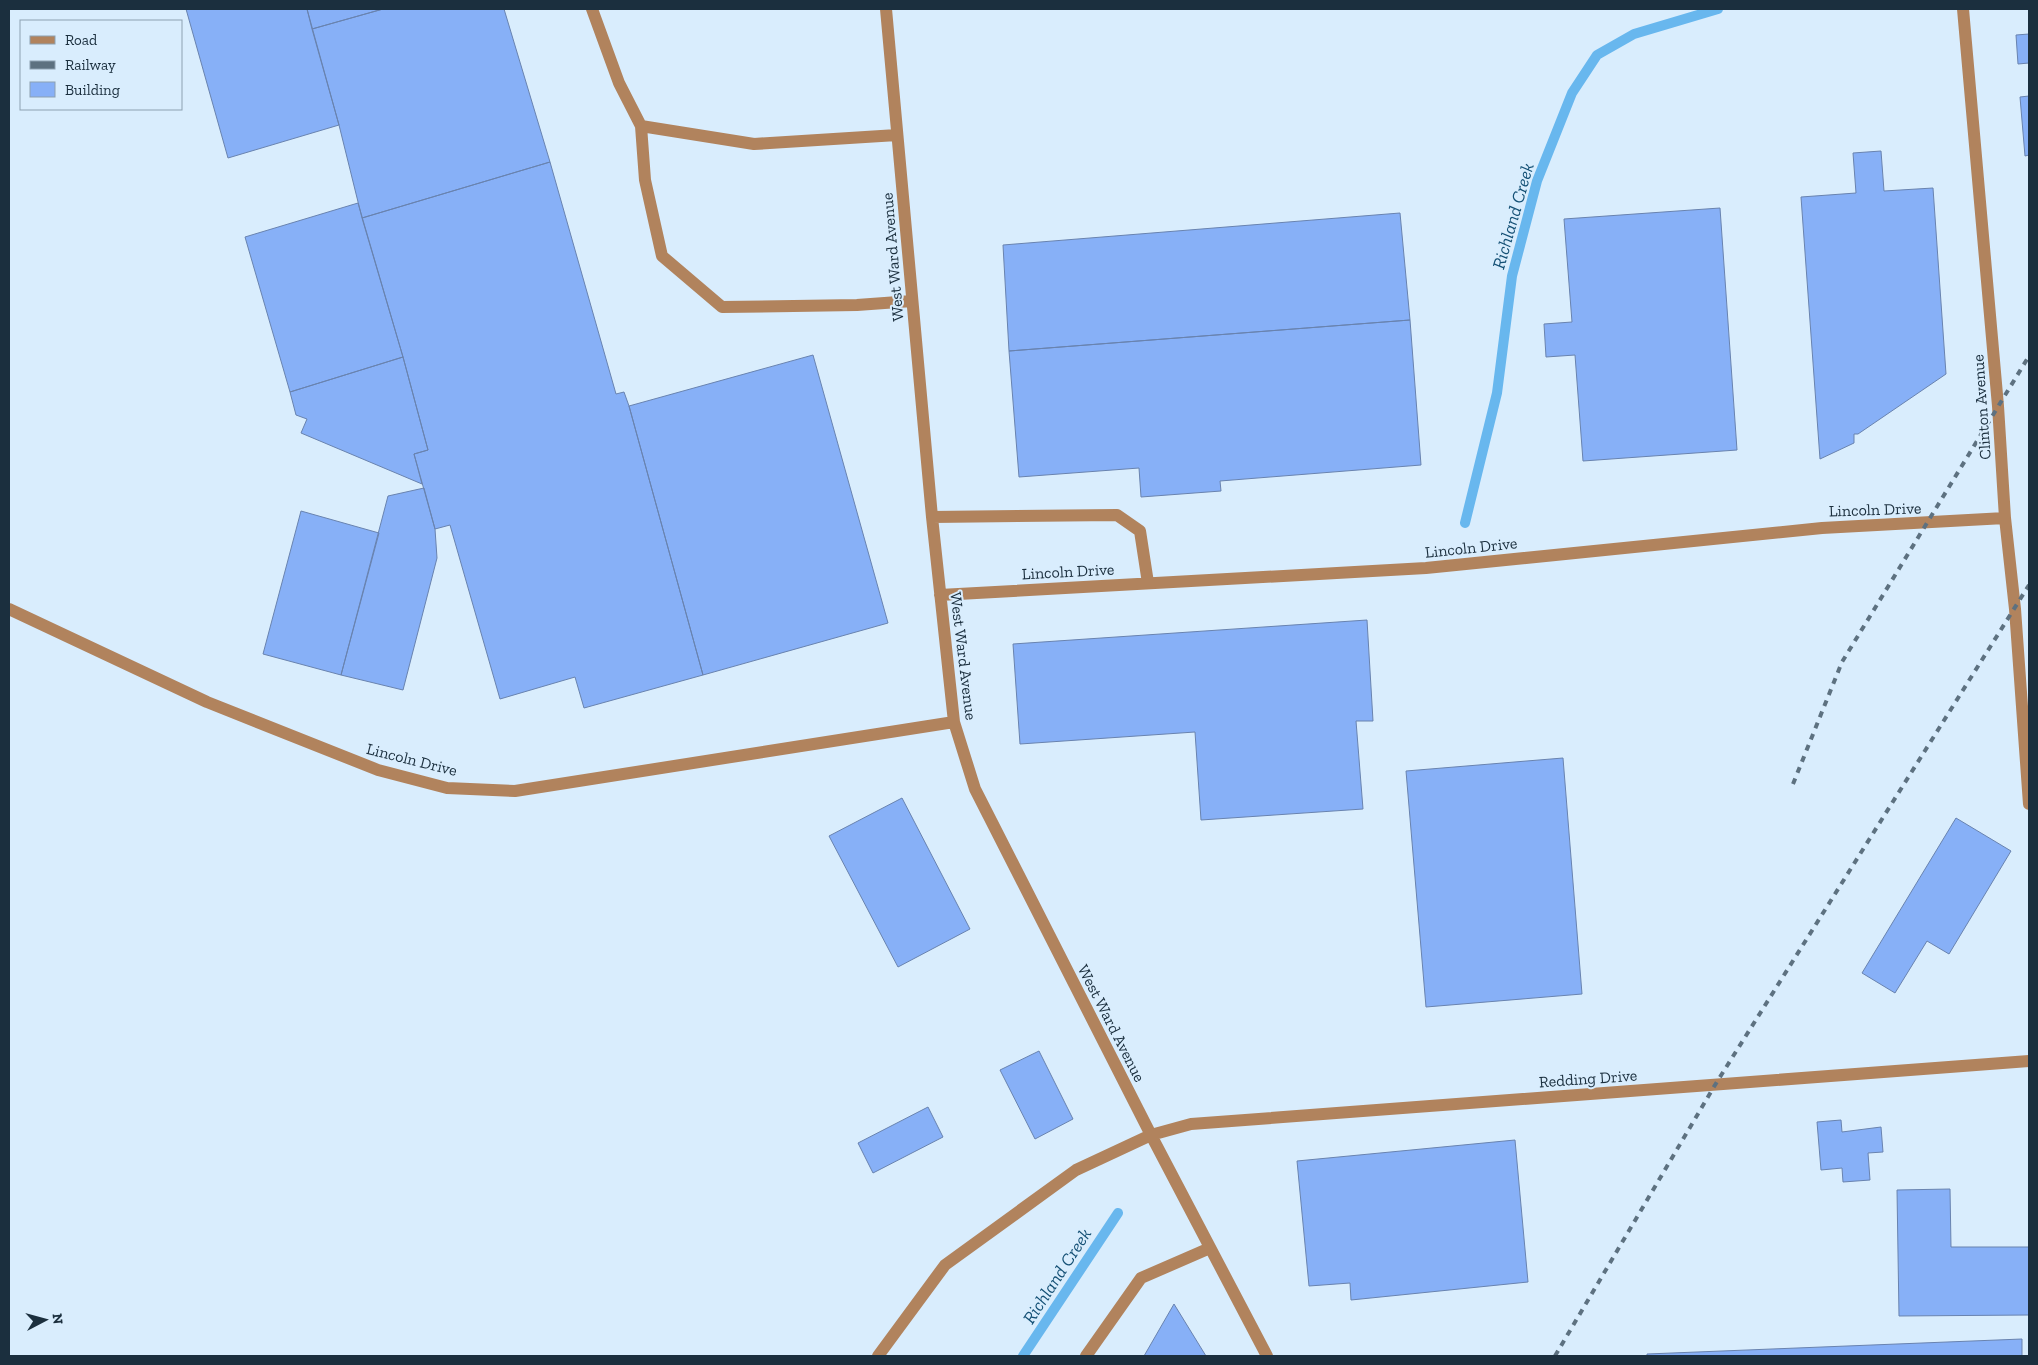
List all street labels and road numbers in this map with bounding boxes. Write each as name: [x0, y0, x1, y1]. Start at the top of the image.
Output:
street label: West Ward Avenue: [877, 192, 908, 322]
street label: Clinton Avenue: [1968, 354, 1995, 460]
street label: Lincoln Drive: [1828, 498, 1922, 521]
street label: Lincoln Drive: [1424, 533, 1518, 562]
street label: Lincoln Drive: [1021, 560, 1115, 583]
street label: West Ward Avenue: [946, 591, 981, 721]
street label: Lincoln Drive: [365, 739, 459, 780]
street label: West Ward Avenue: [1074, 961, 1149, 1085]
street label: Redding Drive: [1538, 1066, 1638, 1091]

